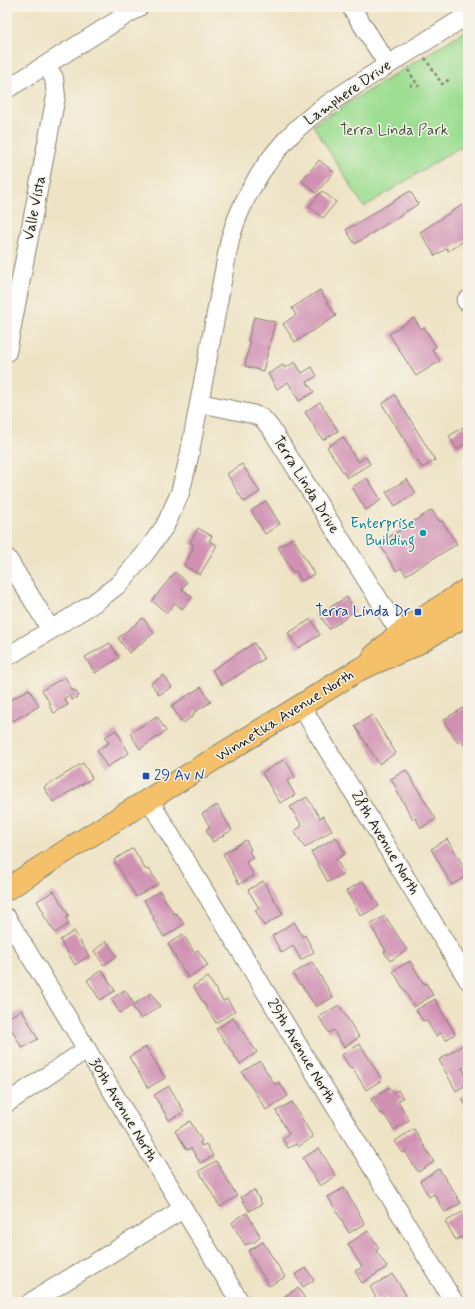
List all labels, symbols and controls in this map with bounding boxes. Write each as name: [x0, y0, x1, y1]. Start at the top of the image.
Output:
street label: Lamphere Drive: [300, 55, 396, 130]
park label: Terra Linda Park: [340, 121, 448, 141]
street label: Valle Vista: [19, 174, 51, 242]
street label: Terra Linda Drive: [268, 432, 344, 538]
place label: Enterprise Building: [350, 514, 415, 552]
marker: Enterprise Building: [418, 528, 428, 538]
place label: Terra Linda Dr: [315, 602, 411, 622]
marker: Terra Linda Dr: [413, 607, 423, 617]
street label: Winnetka Avenue North: [212, 665, 358, 767]
place label: 29 Av N: [154, 766, 205, 786]
marker: 29 Av N: [141, 771, 151, 781]
street label: 28th Avenue North: [346, 787, 424, 899]
street label: 29th Avenue North: [262, 995, 340, 1107]
street label: 30th Avenue North: [84, 1054, 162, 1166]

